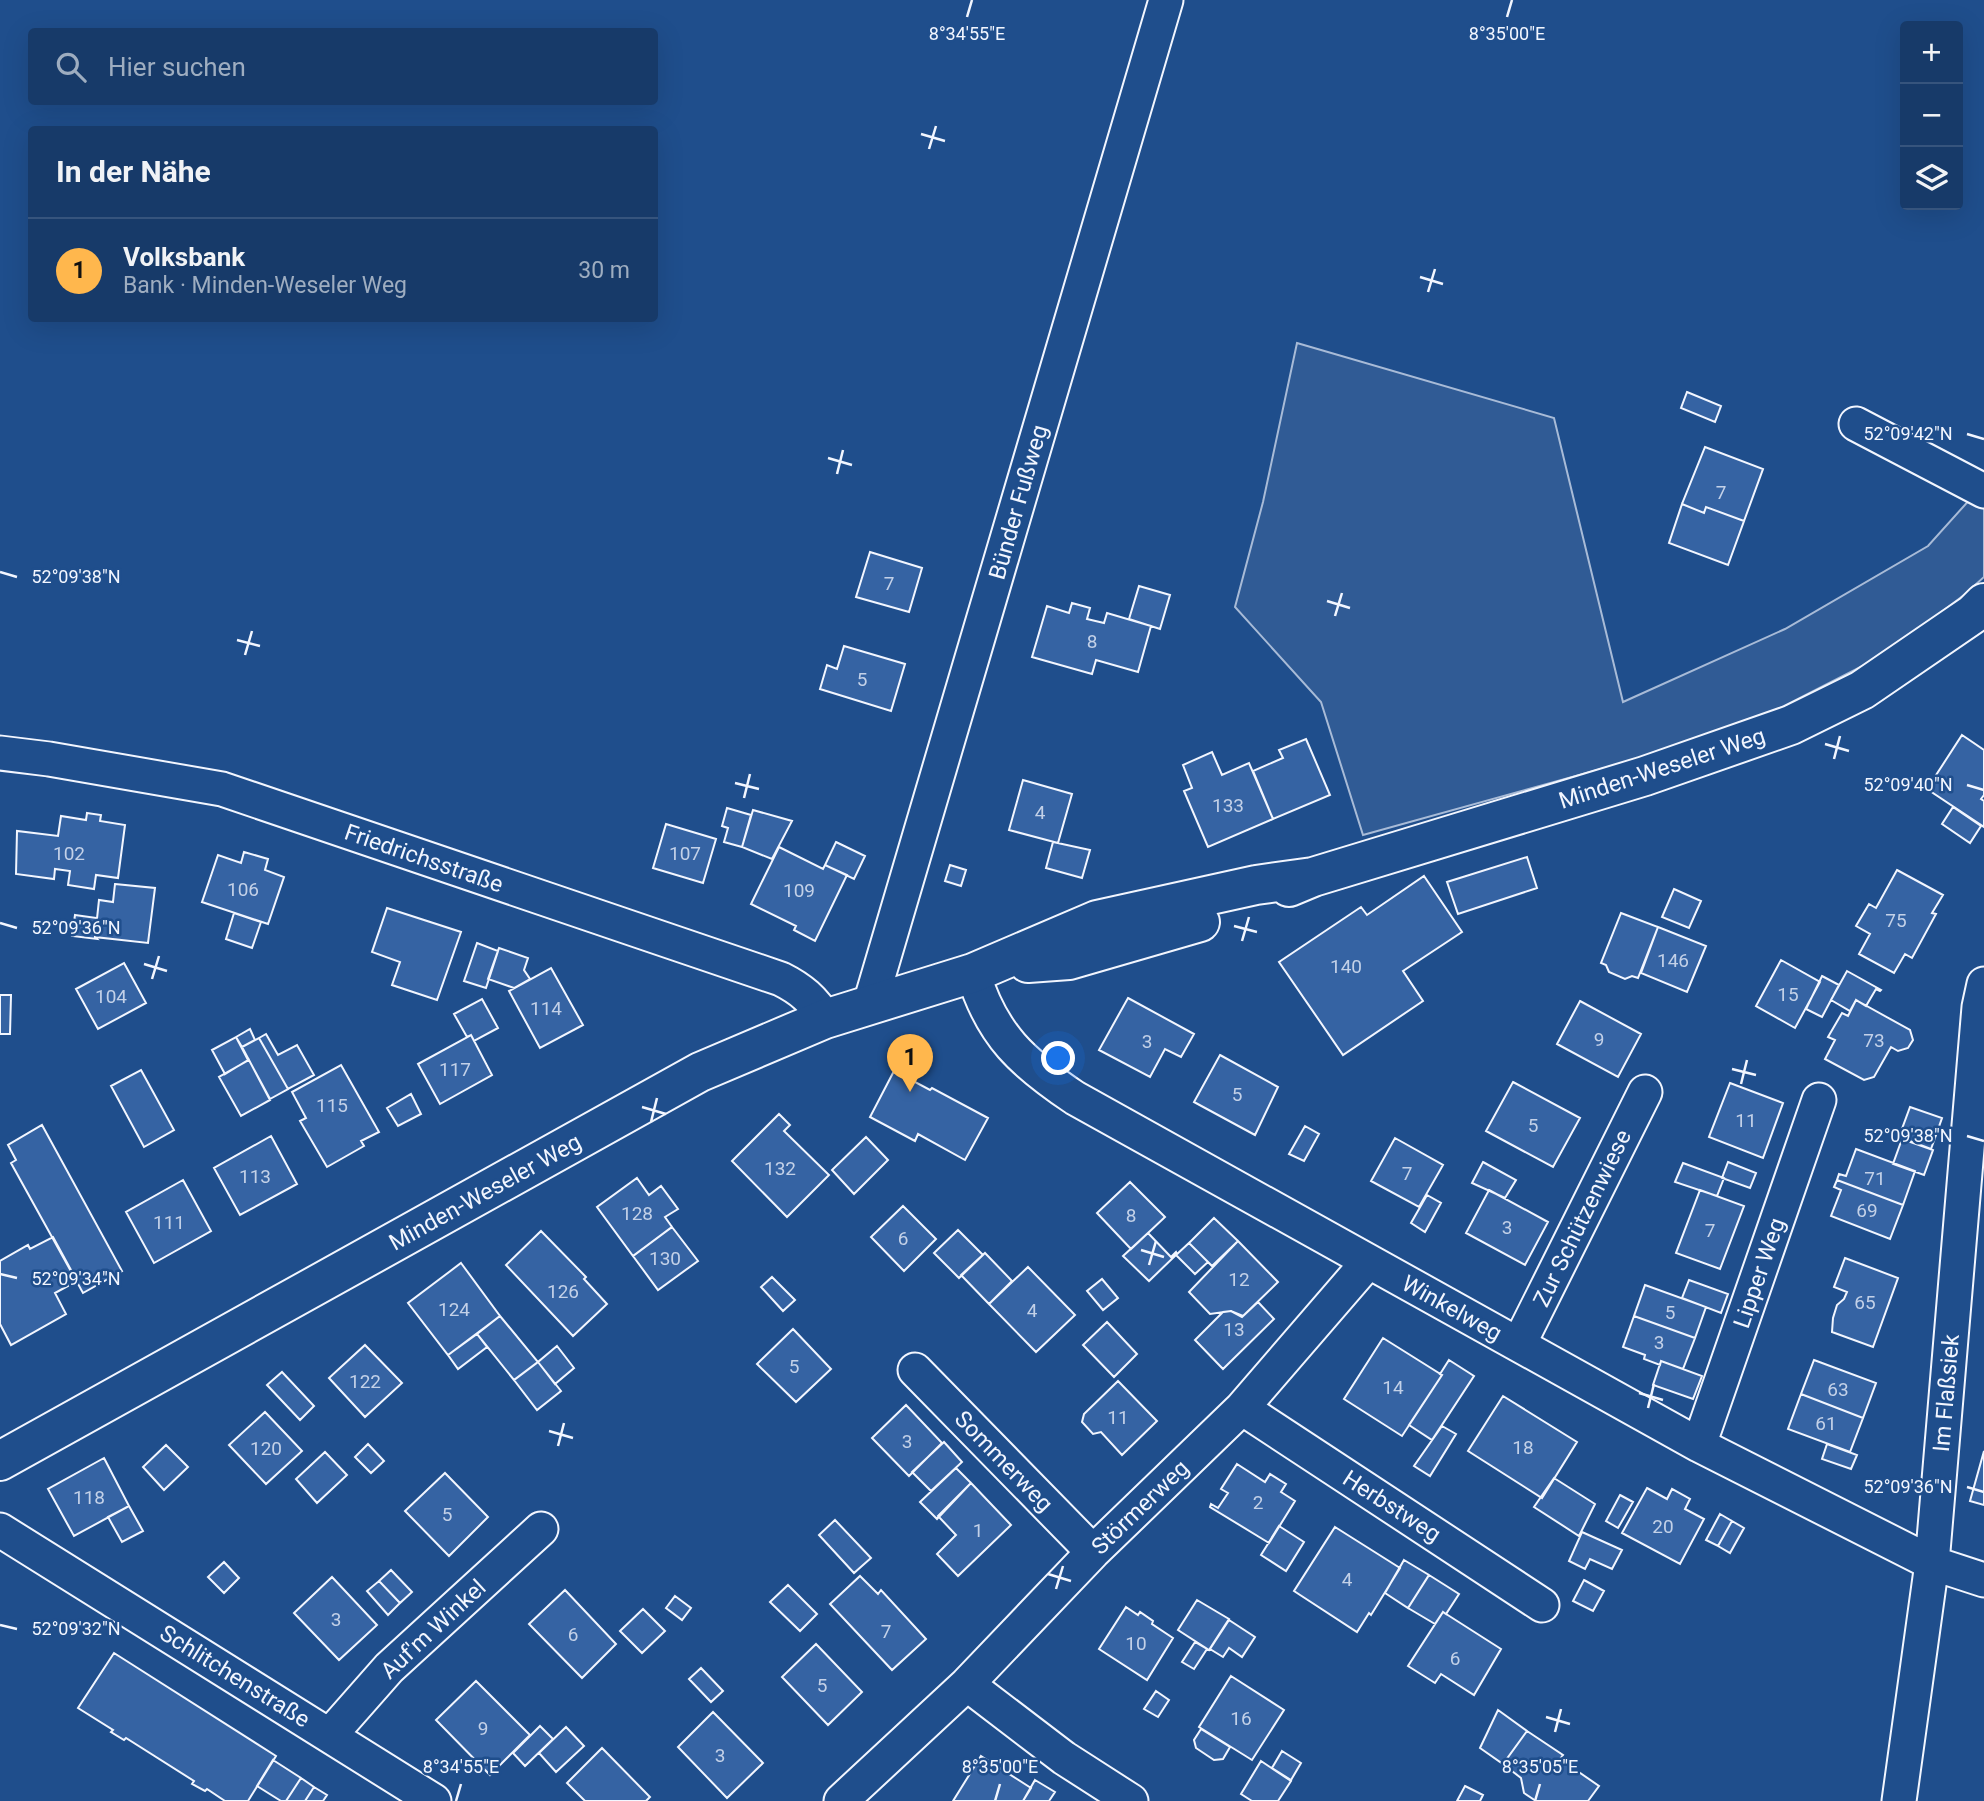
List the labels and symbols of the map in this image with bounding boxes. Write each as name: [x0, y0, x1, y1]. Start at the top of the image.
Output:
text: 8°34'55"E: [929, 23, 1005, 44]
text: 8°35'00"E: [1469, 23, 1545, 44]
street label: Bünder Fußweg: [984, 422, 1053, 583]
text: 52°09'42"N: [1863, 423, 1953, 444]
house number: 7: [1716, 481, 1726, 504]
text: 52°09'38"N: [31, 566, 121, 587]
house number: 7: [884, 572, 894, 595]
house number: 8: [1087, 630, 1097, 653]
house number: 5: [857, 668, 867, 691]
street label: Minden-Weseler Weg: [1556, 722, 1769, 815]
text: 52°09'40"N: [1863, 774, 1953, 795]
house number: 133: [1212, 794, 1244, 817]
house number: 4: [1035, 801, 1046, 824]
street label: Friedrichsstraße: [341, 819, 507, 898]
house number: 102: [53, 842, 85, 865]
house number: 107: [669, 842, 701, 865]
house number: 106: [227, 878, 259, 901]
house number: 109: [783, 879, 815, 902]
house number: 75: [1885, 909, 1907, 932]
text: 52°09'36"N: [31, 917, 121, 938]
house number: 146: [1657, 949, 1689, 972]
house number: 140: [1330, 955, 1362, 978]
house number: 15: [1777, 983, 1799, 1006]
house number: 104: [95, 985, 127, 1008]
house number: 114: [530, 997, 562, 1020]
house number: 9: [1594, 1028, 1604, 1051]
house number: 73: [1863, 1029, 1885, 1052]
house number: 3: [1142, 1030, 1152, 1053]
pin: 1: [887, 1034, 933, 1092]
your location: [1041, 1041, 1075, 1075]
house number: 117: [439, 1058, 471, 1081]
house number: 5: [1232, 1083, 1242, 1106]
house number: 115: [316, 1094, 348, 1117]
house number: 11: [1735, 1109, 1757, 1132]
house number: 5: [1528, 1114, 1538, 1137]
street label: Zur Schützenwiese: [1528, 1125, 1637, 1311]
text: 52°09'38"N: [1863, 1125, 1953, 1146]
street label: Minden-Weseler Weg: [385, 1128, 586, 1256]
house number: 132: [764, 1157, 796, 1180]
house number: 7: [1402, 1162, 1412, 1185]
house number: 113: [239, 1165, 271, 1188]
house number: 71: [1864, 1167, 1886, 1190]
house number: 69: [1856, 1199, 1878, 1222]
house number: 128: [621, 1202, 653, 1225]
house number: 8: [1126, 1204, 1136, 1227]
house number: 111: [153, 1211, 185, 1234]
street label: Lipper Weg: [1728, 1215, 1791, 1332]
house number: 3: [1502, 1216, 1512, 1239]
house number: 7: [1705, 1219, 1715, 1242]
house number: 6: [898, 1227, 908, 1250]
house number: 130: [649, 1247, 681, 1270]
text: 52°09'34"N: [31, 1268, 121, 1289]
house number: 12: [1228, 1268, 1250, 1291]
street label: Winkelweg: [1397, 1270, 1507, 1347]
house number: 126: [547, 1280, 579, 1303]
house number: 65: [1854, 1291, 1876, 1314]
house number: 124: [438, 1298, 470, 1321]
house number: 4: [1027, 1299, 1038, 1322]
house number: 5: [1665, 1301, 1675, 1324]
house number: 13: [1223, 1318, 1245, 1341]
house number: 3: [1654, 1331, 1664, 1354]
street label: Im Flaßsiek: [1928, 1333, 1965, 1453]
house number: 5: [789, 1355, 799, 1378]
house number: 122: [349, 1370, 381, 1393]
house number: 14: [1382, 1376, 1404, 1399]
house number: 63: [1827, 1378, 1849, 1401]
street label: Sommerweg: [949, 1405, 1058, 1517]
house number: 11: [1107, 1406, 1129, 1429]
house number: 61: [1815, 1412, 1837, 1435]
house number: 3: [902, 1430, 912, 1453]
house number: 18: [1512, 1436, 1534, 1459]
house number: 120: [250, 1437, 282, 1460]
street label: Störmerweg: [1086, 1454, 1195, 1560]
street label: Herbstweg: [1338, 1465, 1446, 1548]
text: 52°09'36"N: [1863, 1476, 1953, 1497]
house number: 118: [73, 1486, 105, 1509]
house number: 2: [1253, 1491, 1263, 1514]
house number: 5: [442, 1503, 452, 1526]
house number: 20: [1652, 1515, 1674, 1538]
house number: 1: [973, 1519, 983, 1542]
house number: 4: [1342, 1568, 1353, 1591]
street label: Auf'm Winkel: [375, 1574, 491, 1685]
house number: 3: [331, 1608, 341, 1631]
text: 52°09'32"N: [31, 1618, 121, 1639]
street label: Schlitchenstraße: [155, 1619, 315, 1733]
house number: 7: [881, 1620, 891, 1643]
house number: 6: [568, 1623, 578, 1646]
house number: 10: [1125, 1632, 1147, 1655]
house number: 6: [1450, 1647, 1460, 1670]
house number: 5: [817, 1674, 827, 1697]
house number: 16: [1230, 1707, 1252, 1730]
house number: 9: [478, 1717, 488, 1740]
house number: 3: [715, 1744, 725, 1767]
text: 8°34'55"E: [423, 1756, 499, 1777]
text: 8°35'00"E: [962, 1756, 1038, 1777]
text: 8°35'05"E: [1502, 1756, 1578, 1777]

